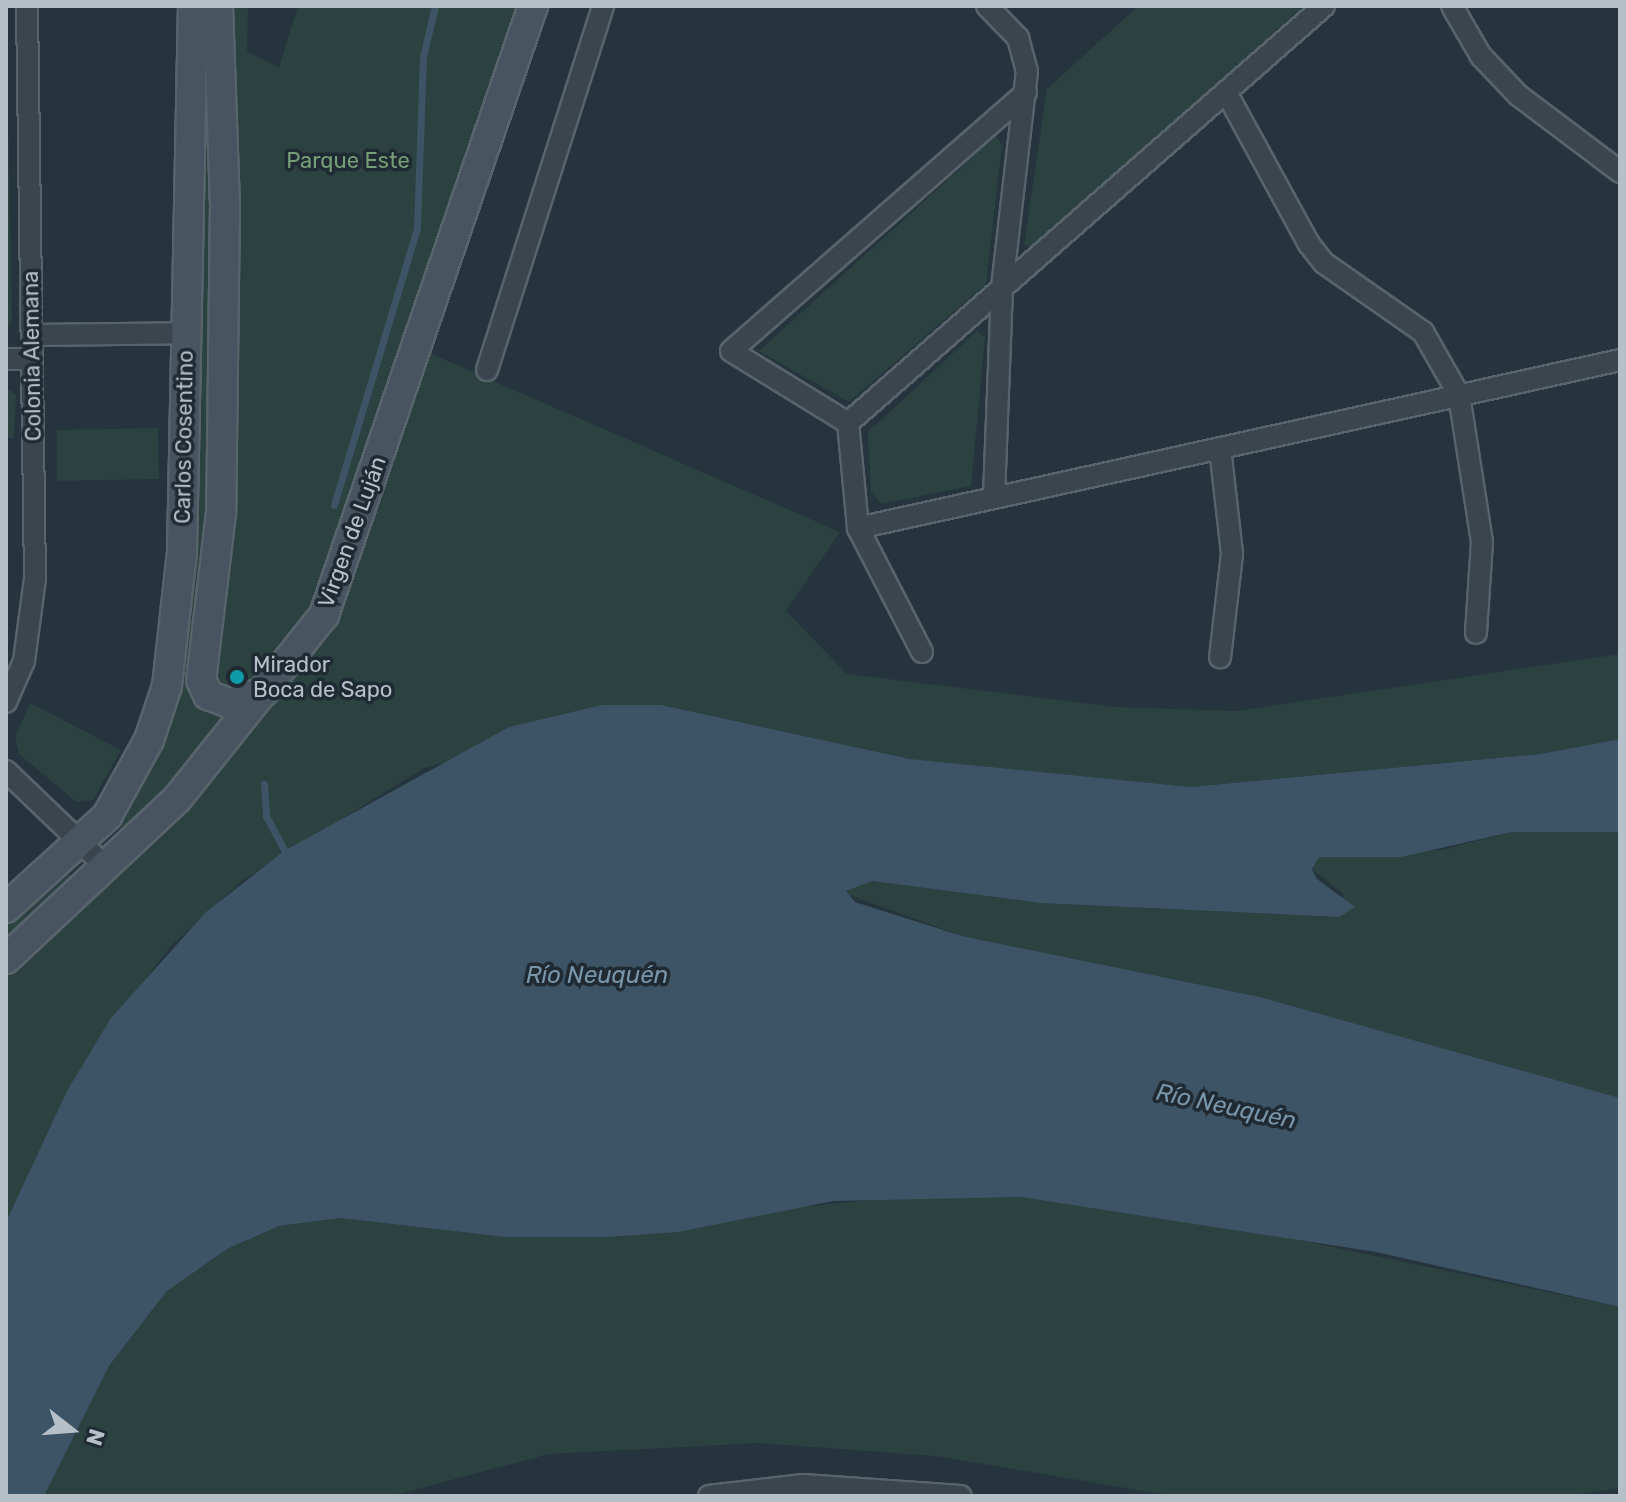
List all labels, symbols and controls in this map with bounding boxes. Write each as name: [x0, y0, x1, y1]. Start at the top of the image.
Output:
park label: Parque Este: [286, 148, 410, 174]
street label: Colonia Alemana: [17, 270, 47, 442]
street label: Carlos Cosentino: [169, 350, 199, 524]
street label: Virgen de Luján: [312, 453, 392, 611]
place label: Mirador Boca de Sapo: [253, 651, 392, 702]
marker: Mirador Boca de Sapo: [228, 668, 246, 686]
water label: Río Neuquén: [526, 962, 668, 990]
water label: Río Neuquén: [1153, 1078, 1299, 1136]
north arrow: [32, 1390, 112, 1470]
text: N: [80, 1426, 111, 1449]

